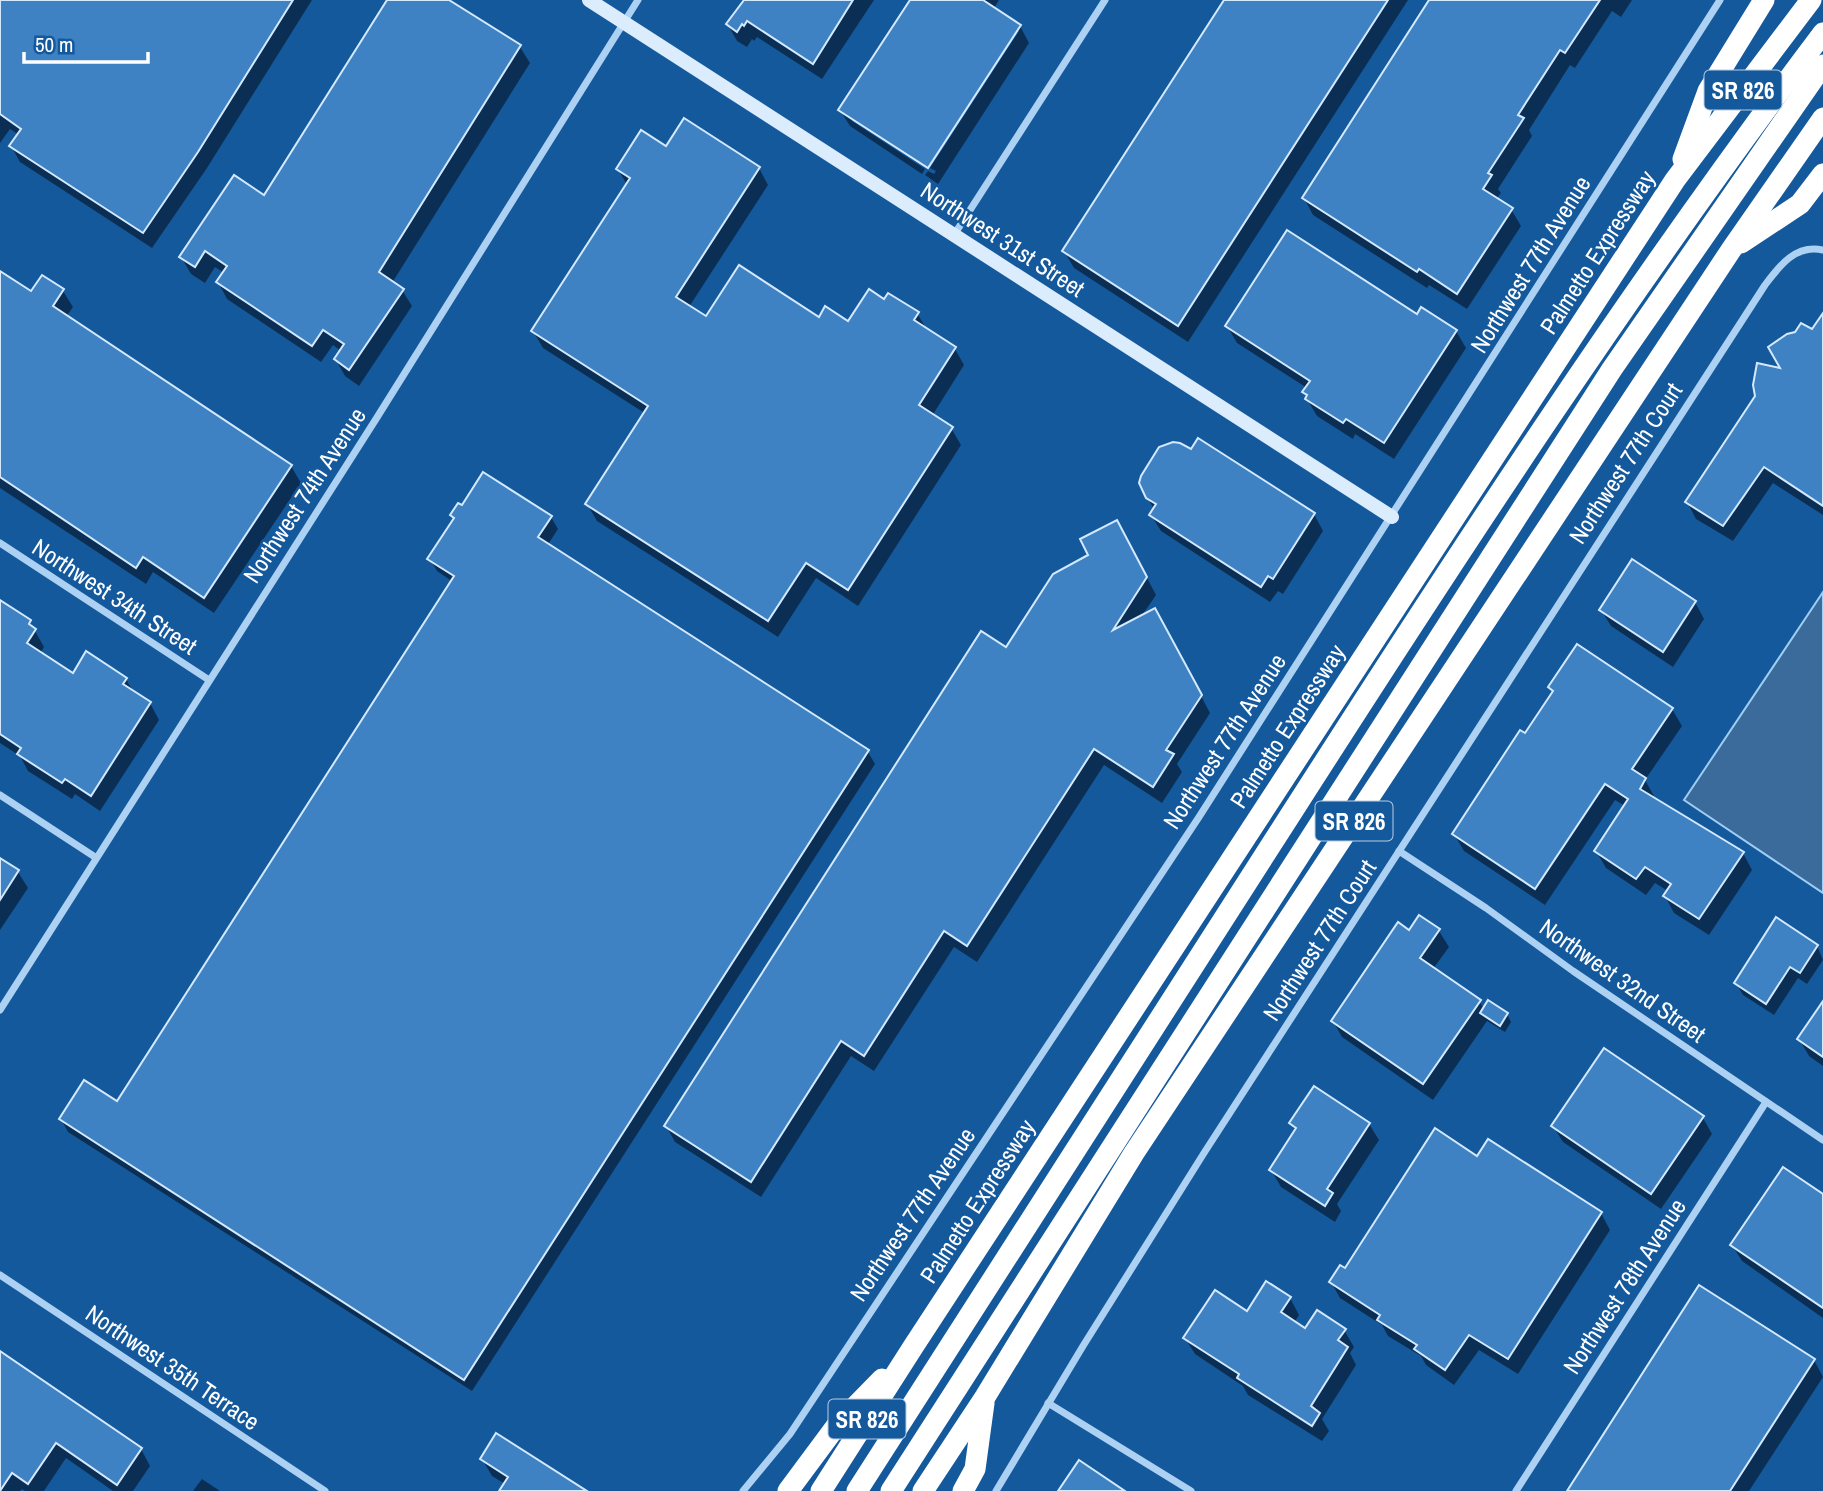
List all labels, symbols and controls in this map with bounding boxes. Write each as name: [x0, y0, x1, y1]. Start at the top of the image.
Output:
scale bar: [24, 21, 149, 65]
text: 50 m: [35, 30, 73, 59]
road number: SR 826: [1704, 71, 1782, 110]
street label: Palmetto Expressway: [1532, 164, 1662, 340]
street label: Northwest 77th Avenue: [1463, 169, 1597, 359]
street label: Northwest 31st Street: [915, 174, 1092, 304]
street label: Northwest 77th Court: [1561, 376, 1689, 550]
street label: Northwest 74th Avenue: [235, 401, 373, 589]
street label: Northwest 34th Street: [26, 531, 204, 662]
street label: Palmetto Expressway: [1222, 638, 1352, 814]
street label: Northwest 77th Avenue: [1155, 647, 1293, 835]
road number: SR 826: [1316, 802, 1392, 841]
street label: Northwest 77th Court: [1255, 853, 1383, 1027]
street label: Northwest 32nd Street: [1534, 911, 1713, 1050]
street label: Palmetto Expressway: [912, 1113, 1042, 1289]
street label: Northwest 77th Avenue: [842, 1121, 982, 1307]
street label: Northwest 78th Avenue: [1555, 1192, 1693, 1380]
street label: Northwest 35th Terrace: [80, 1297, 266, 1437]
road number: SR 826: [828, 1400, 906, 1438]

